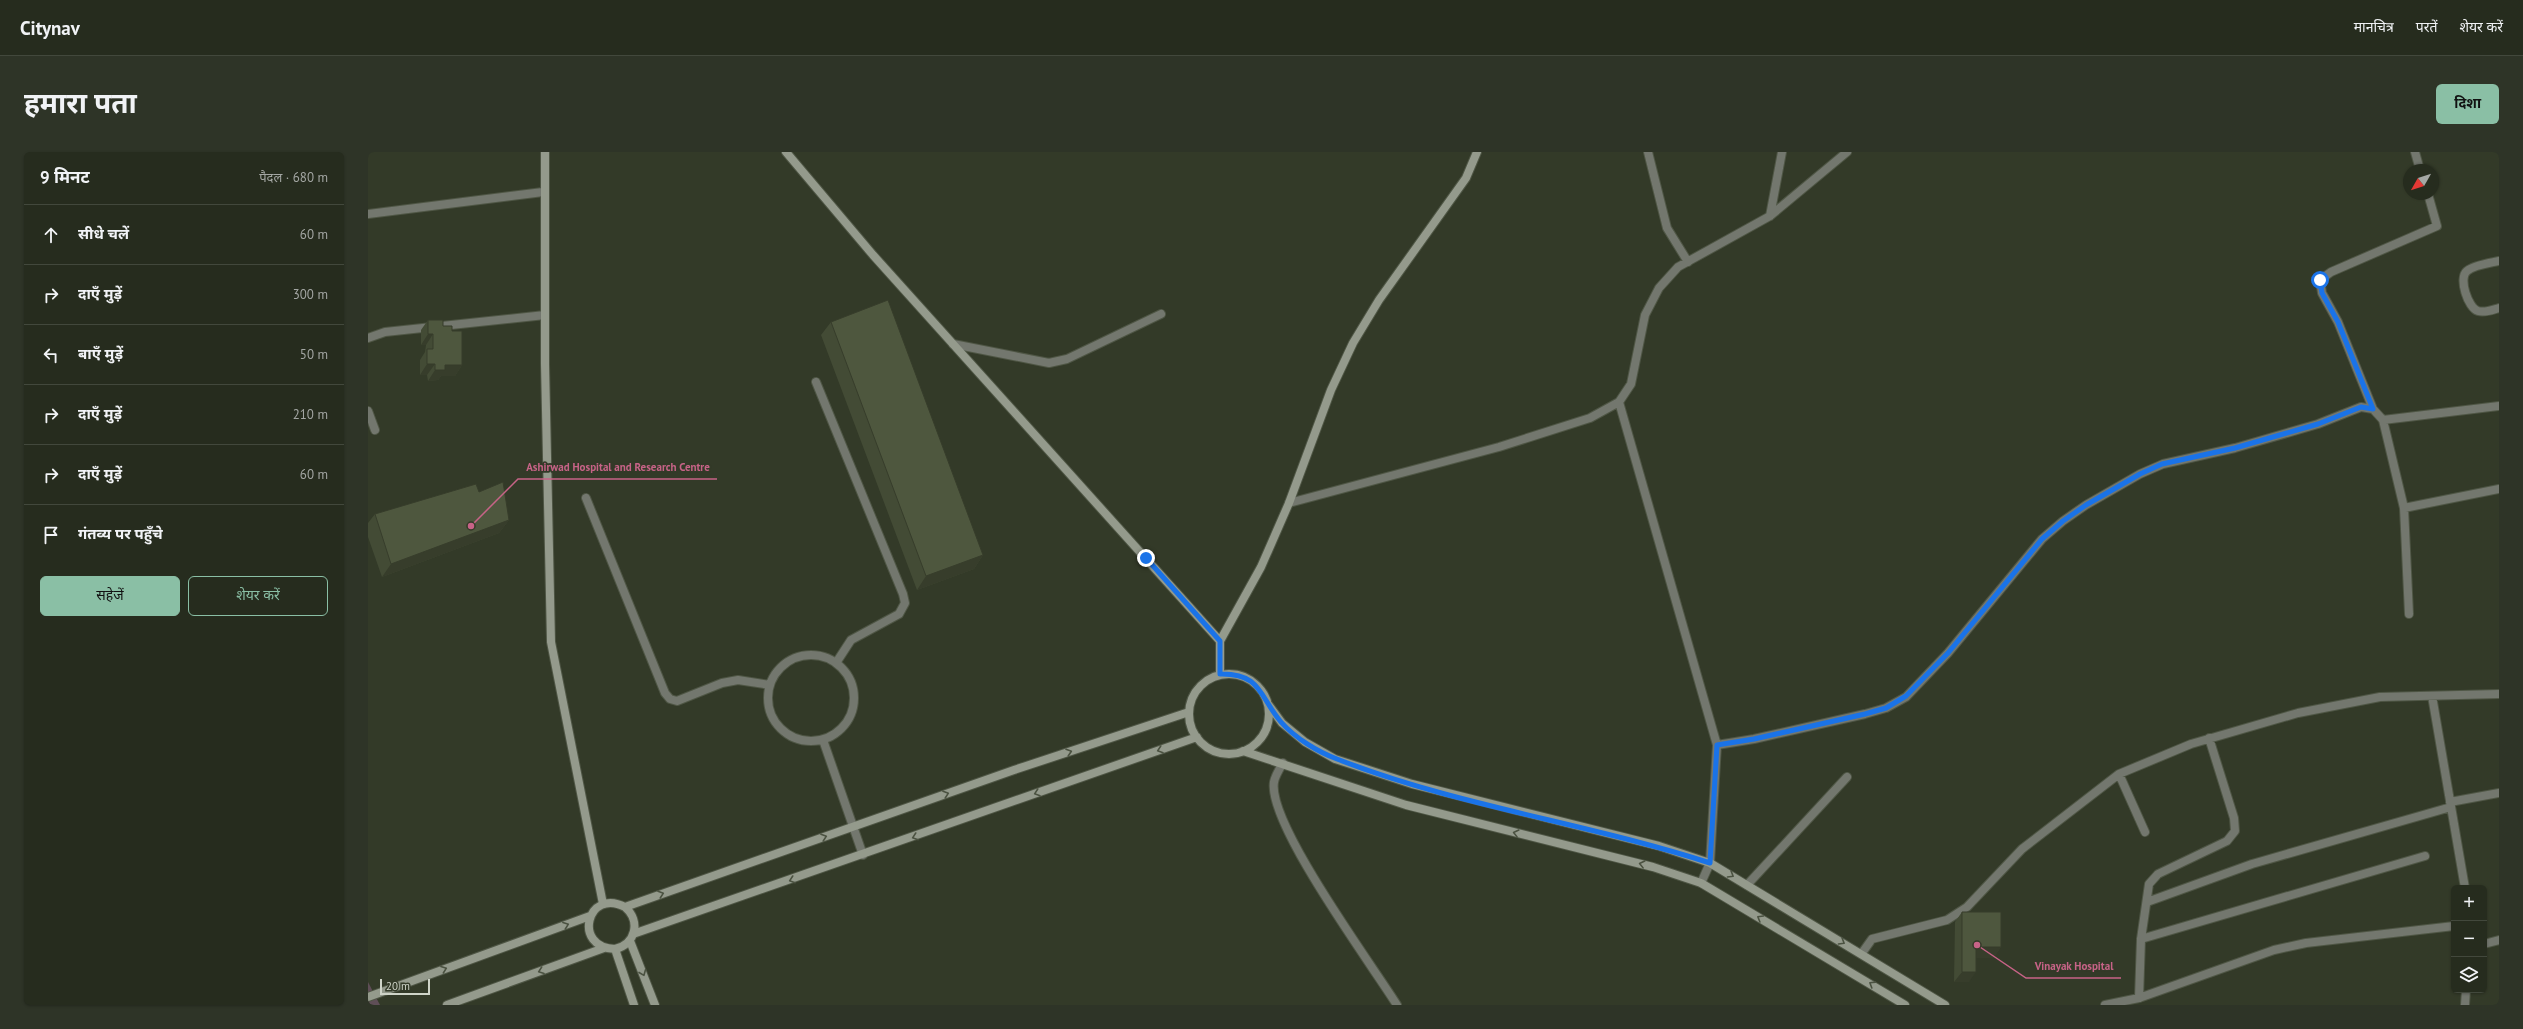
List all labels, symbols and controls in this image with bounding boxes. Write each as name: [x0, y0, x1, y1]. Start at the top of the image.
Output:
text: Citynav: [20, 16, 80, 40]
text: मानचित्र: [2354, 18, 2394, 36]
text: परतें: [2416, 18, 2437, 36]
text: शेयर करें: [2459, 18, 2503, 36]
text: हमारा पता: [24, 84, 137, 121]
button: दिशा: [2436, 84, 2499, 124]
north arrow: [2403, 164, 2439, 200]
text: 9 मिनट: [40, 166, 90, 188]
text: पैदल · 680 m: [259, 169, 328, 186]
icon: ahead: [40, 224, 62, 246]
text: सीधे चलें: [78, 224, 129, 243]
text: 60 m: [300, 226, 328, 243]
route start: [2311, 271, 2329, 289]
icon: right: [40, 284, 62, 306]
text: दाएँ मुड़ें: [78, 284, 122, 303]
text: 300 m: [293, 286, 328, 303]
icon: left: [40, 344, 62, 366]
text: बाएँ मुड़ें: [78, 344, 123, 363]
text: 50 m: [300, 346, 328, 363]
icon: right: [40, 404, 62, 426]
text: दाएँ मुड़ें: [78, 404, 122, 423]
text: 210 m: [293, 406, 328, 423]
callout: Ashirwad Hospital and Research Centre: [518, 456, 717, 479]
text: Ashirwad Hospital and Research Centre: [526, 460, 710, 474]
icon: right: [40, 464, 62, 486]
text: दाएँ मुड़ें: [78, 464, 122, 483]
text: 60 m: [300, 466, 328, 483]
icon: arrive: [40, 524, 62, 546]
text: गंतव्य पर पहुँचे: [78, 524, 163, 543]
route end: [1137, 549, 1155, 567]
button: सहेजें: [40, 576, 180, 616]
button: शेयर करें: [188, 576, 328, 616]
one-way arrow: [1156, 746, 1163, 754]
one-way arrow: [1066, 748, 1073, 756]
one-way arrow: [1034, 789, 1041, 797]
one-way arrow: [943, 790, 950, 798]
one-way arrow: [1513, 829, 1520, 837]
one-way arrow: [911, 832, 918, 840]
one-way arrow: [820, 833, 827, 842]
one-way arrow: [1639, 860, 1646, 869]
one-way arrow: [1727, 871, 1734, 878]
one-way arrow: [789, 875, 796, 884]
map controls: [2451, 885, 2487, 993]
button: +: [2451, 885, 2487, 921]
one-way arrow: [658, 890, 665, 898]
one-way arrow: [1757, 915, 1764, 922]
one-way arrow: [563, 921, 570, 929]
button: −: [2451, 921, 2487, 957]
one-way arrow: [1838, 937, 1846, 944]
callout: Vinayak Hospital: [2026, 955, 2121, 978]
button: layers: [2451, 957, 2487, 993]
text: Vinayak Hospital: [2034, 959, 2114, 973]
one-way arrow: [441, 966, 448, 974]
one-way arrow: [537, 966, 544, 974]
one-way arrow: [638, 969, 646, 976]
scale bar: [380, 977, 430, 996]
text: 20 m: [386, 979, 410, 993]
one-way arrow: [1869, 982, 1876, 989]

